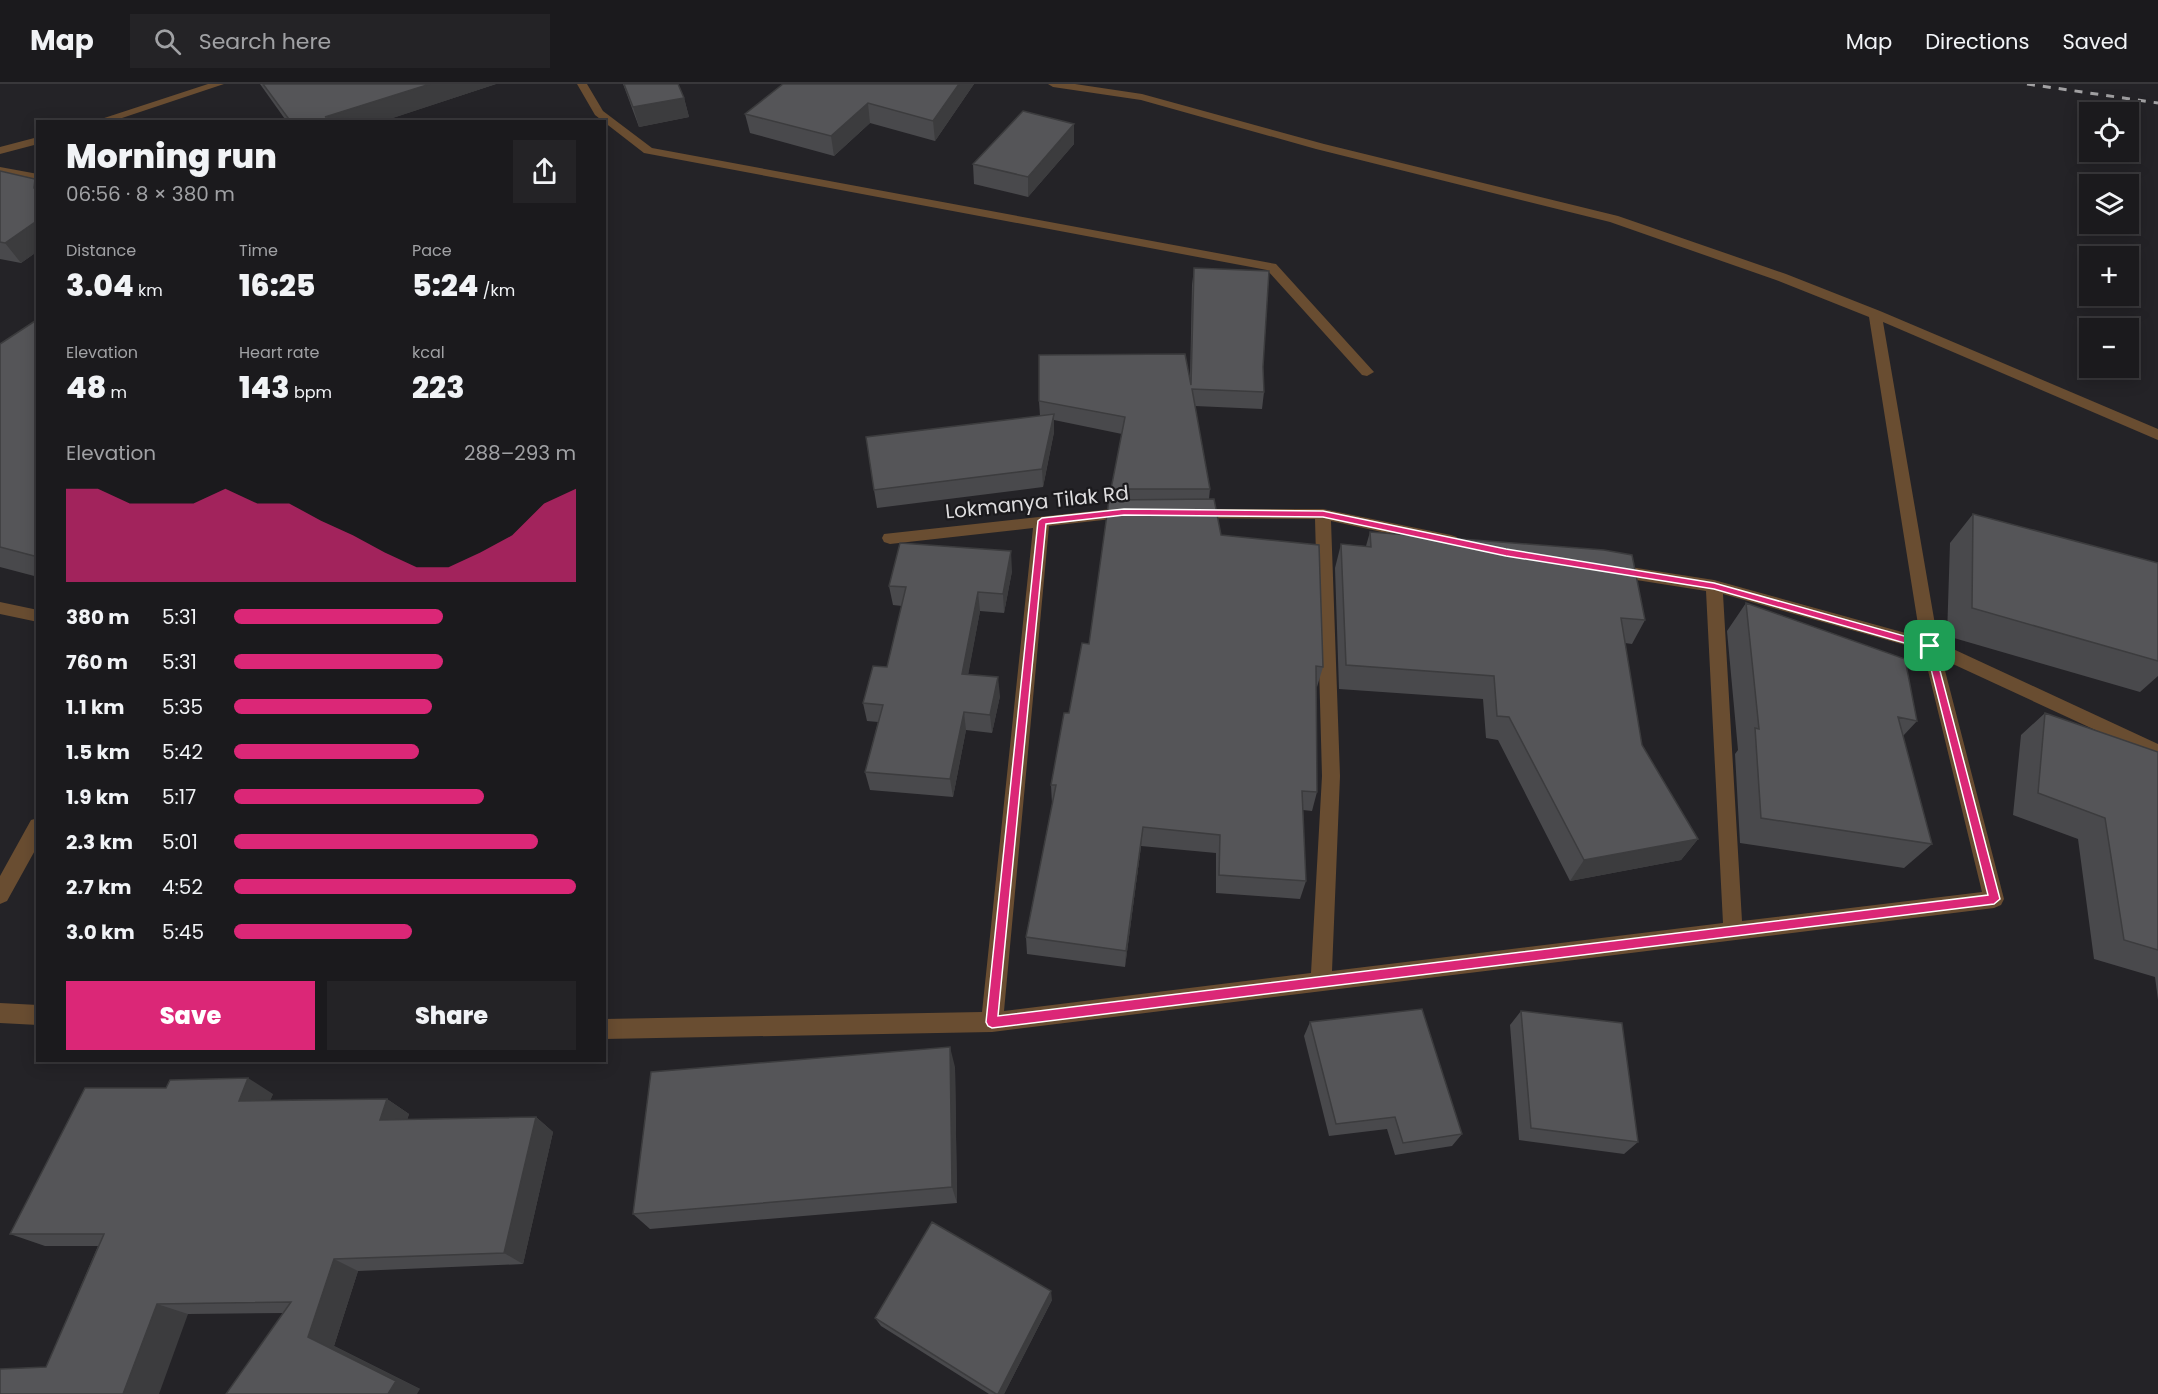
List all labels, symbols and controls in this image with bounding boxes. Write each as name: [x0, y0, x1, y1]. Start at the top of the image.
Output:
search box: [130, 14, 550, 68]
text: Map: [30, 21, 94, 60]
icon: search: [151, 25, 184, 58]
text: Search here: [199, 26, 331, 57]
text: Map: [1846, 27, 1892, 56]
text: Directions: [1925, 27, 2029, 56]
text: Saved: [2062, 27, 2128, 56]
map controls: [2079, 102, 2139, 378]
button: locate: [2079, 102, 2139, 162]
text: Morning run: [66, 133, 277, 180]
button: share: [513, 140, 576, 203]
button: layers: [2079, 174, 2139, 234]
text: 06:56 · 8 × 380 m: [66, 180, 235, 208]
text: Distance: [66, 239, 136, 262]
text: Time: [239, 239, 278, 262]
text: Pace: [412, 239, 452, 262]
button: +: [2079, 246, 2139, 306]
text: 3.04: [66, 264, 134, 307]
text: 16:25: [239, 264, 315, 307]
text: 5:24: [412, 264, 479, 307]
text: km: [134, 279, 163, 302]
text: /km: [479, 279, 515, 302]
button: −: [2079, 318, 2139, 378]
text: Elevation: [66, 341, 138, 364]
text: Heart rate: [239, 341, 319, 364]
text: kcal: [412, 341, 445, 364]
text: 48: [66, 366, 106, 409]
text: 143: [239, 366, 290, 409]
text: 223: [412, 366, 464, 409]
text: m: [106, 381, 127, 404]
text: bpm: [290, 381, 332, 404]
text: Elevation: [66, 439, 156, 467]
text: 288–293 m: [464, 439, 576, 467]
street label: Lokmanya Tilak Rd: [944, 478, 1130, 526]
text: 380 m: [66, 603, 130, 631]
text: 5:31: [162, 603, 197, 631]
pin: [1904, 620, 1955, 671]
icon: arrive: [1913, 629, 1946, 662]
text: 760 m: [66, 648, 128, 676]
text: 5:31: [162, 648, 197, 676]
text: 1.1 km: [66, 693, 124, 721]
text: 5:35: [162, 693, 203, 721]
text: 1.5 km: [66, 738, 130, 766]
text: 5:42: [162, 738, 203, 766]
text: 1.9 km: [66, 783, 129, 811]
text: 5:17: [162, 783, 196, 811]
text: 2.3 km: [66, 828, 133, 856]
text: 5:01: [162, 828, 198, 856]
text: 2.7 km: [66, 873, 132, 901]
text: 4:52: [162, 873, 203, 901]
text: 3.0 km: [66, 918, 135, 946]
text: 5:45: [162, 918, 204, 946]
button: Save: [66, 981, 315, 1050]
button: Share: [327, 981, 576, 1050]

